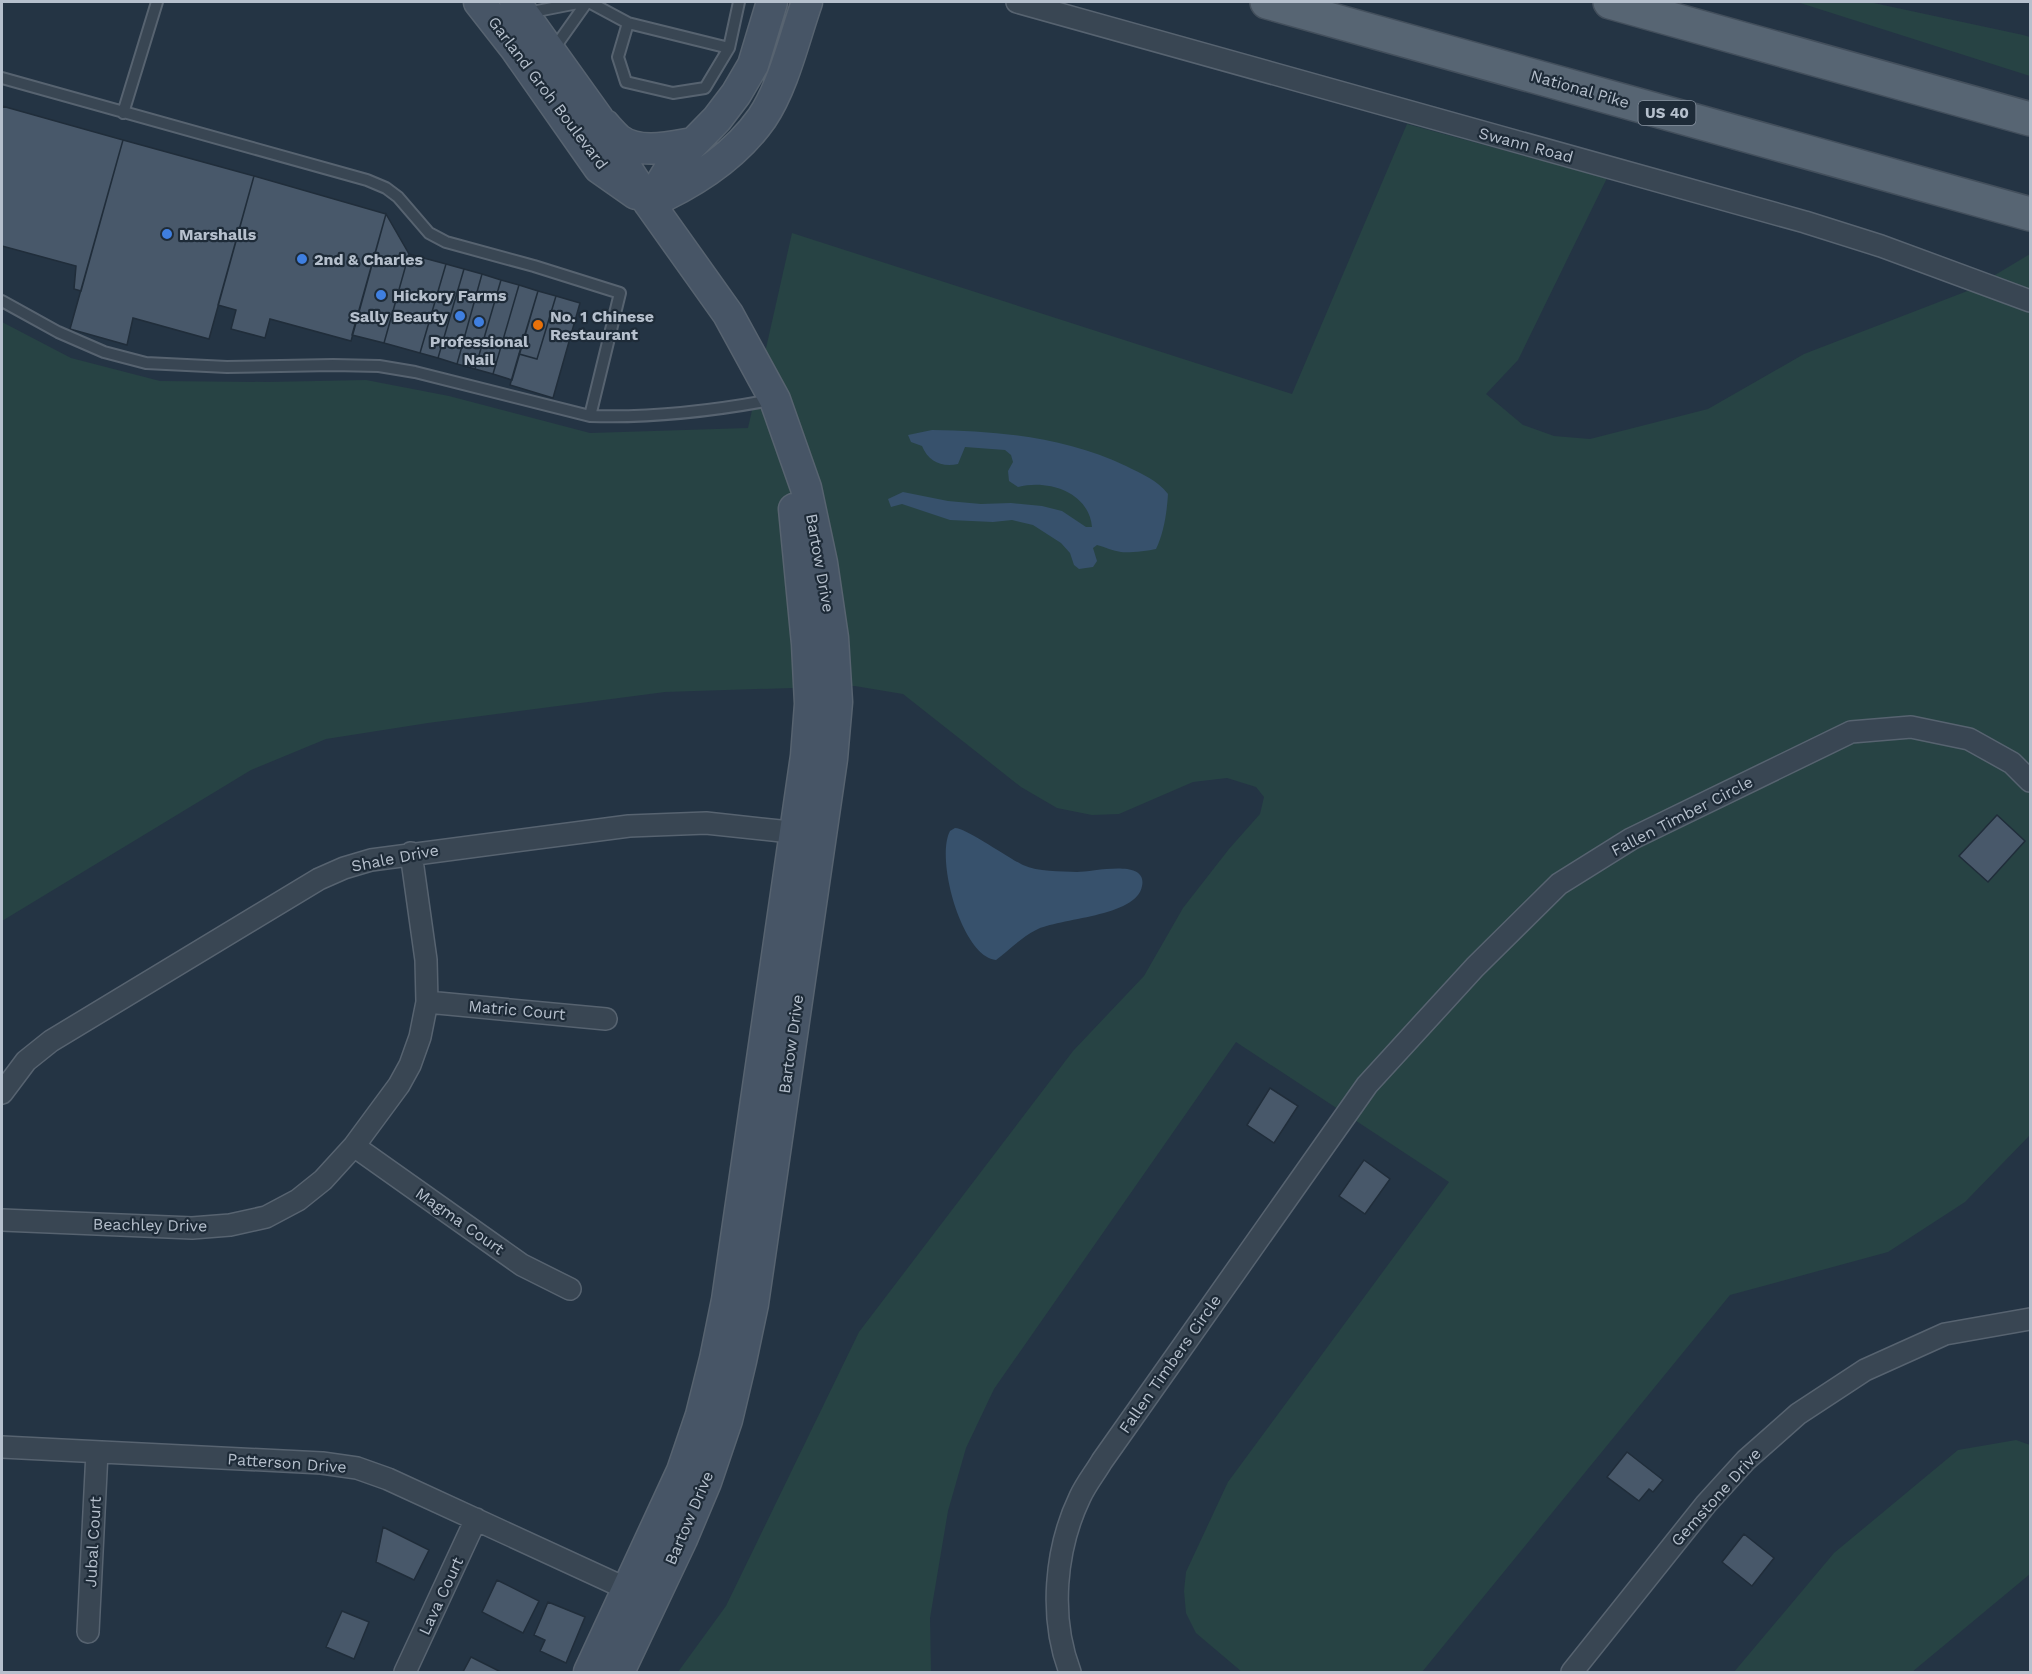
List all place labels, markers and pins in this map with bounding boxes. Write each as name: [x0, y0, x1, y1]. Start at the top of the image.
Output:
place label: Marshalls: [179, 225, 257, 244]
marker: Marshalls: [160, 227, 174, 241]
place label: 2nd & Charles: [314, 250, 423, 269]
marker: 2nd & Charles: [295, 252, 309, 266]
place label: Hickory Farms: [393, 286, 507, 305]
marker: Hickory Farms: [374, 288, 388, 302]
place label: Sally Beauty: [350, 307, 449, 326]
place label: No. 1 Chinese Restaurant: [550, 307, 654, 344]
marker: Sally Beauty: [453, 309, 467, 323]
marker: Professional Nail: [472, 315, 486, 329]
marker: No. 1 Chinese Restaurant: [531, 318, 545, 332]
place label: Professional Nail: [430, 332, 529, 369]

